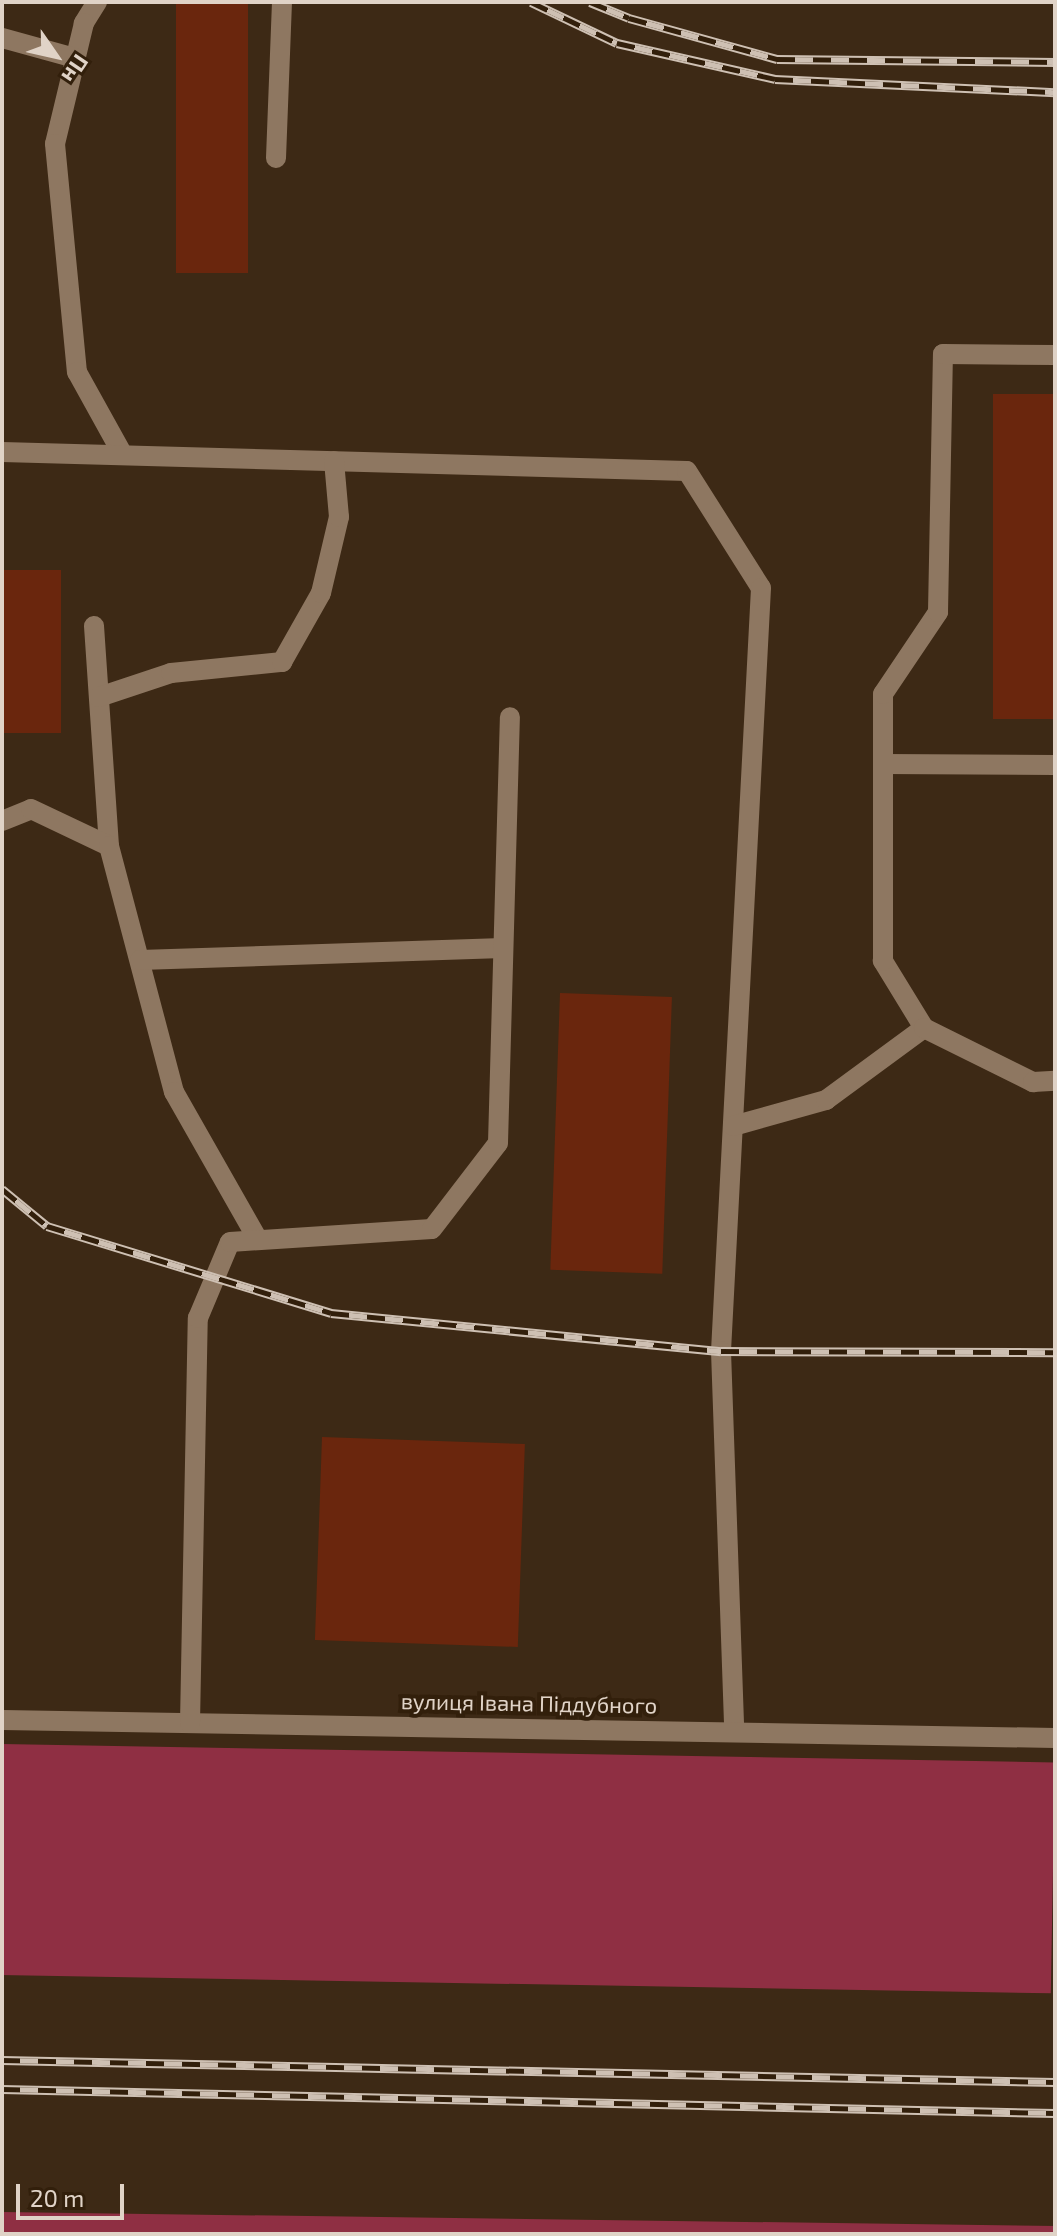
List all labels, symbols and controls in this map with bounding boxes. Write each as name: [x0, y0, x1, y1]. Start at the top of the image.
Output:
north arrow: [16, 16, 96, 96]
text: Пн: [57, 50, 95, 89]
street label: вулиця Івана Піддубного: [401, 1688, 657, 1718]
scale bar: [20, 2168, 128, 2218]
text: 20 m: [30, 2183, 84, 2212]

